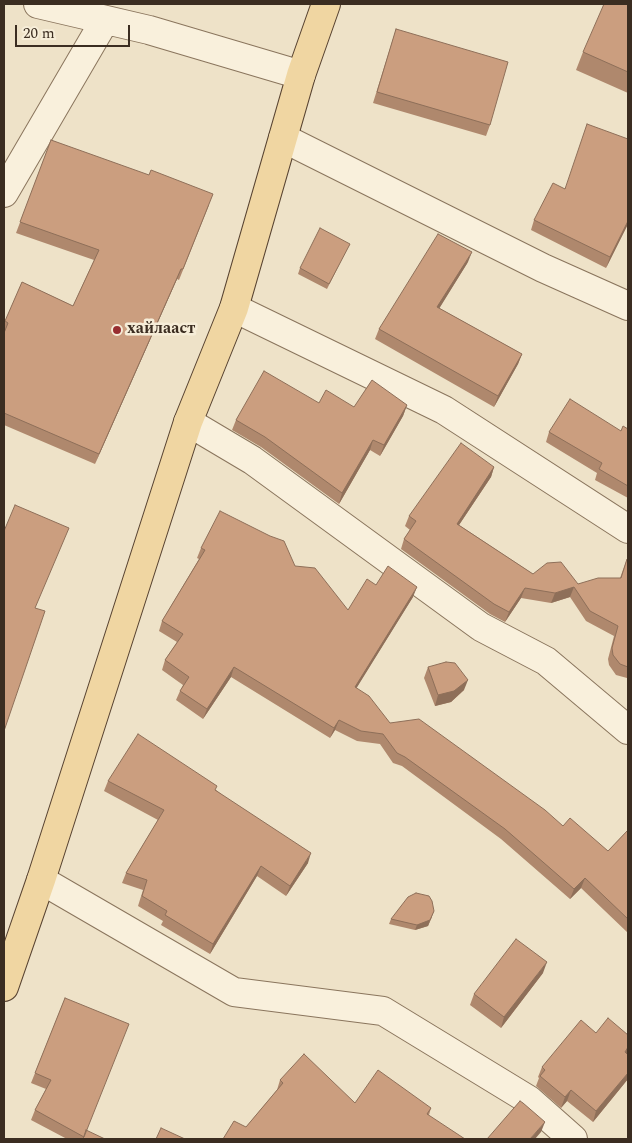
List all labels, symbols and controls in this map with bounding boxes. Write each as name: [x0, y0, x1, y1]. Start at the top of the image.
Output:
scale bar: [18, 15, 132, 47]
text: 20 m: [23, 22, 55, 45]
place label: хайлааст: [127, 320, 195, 340]
marker: хайлааст: [111, 324, 123, 336]

